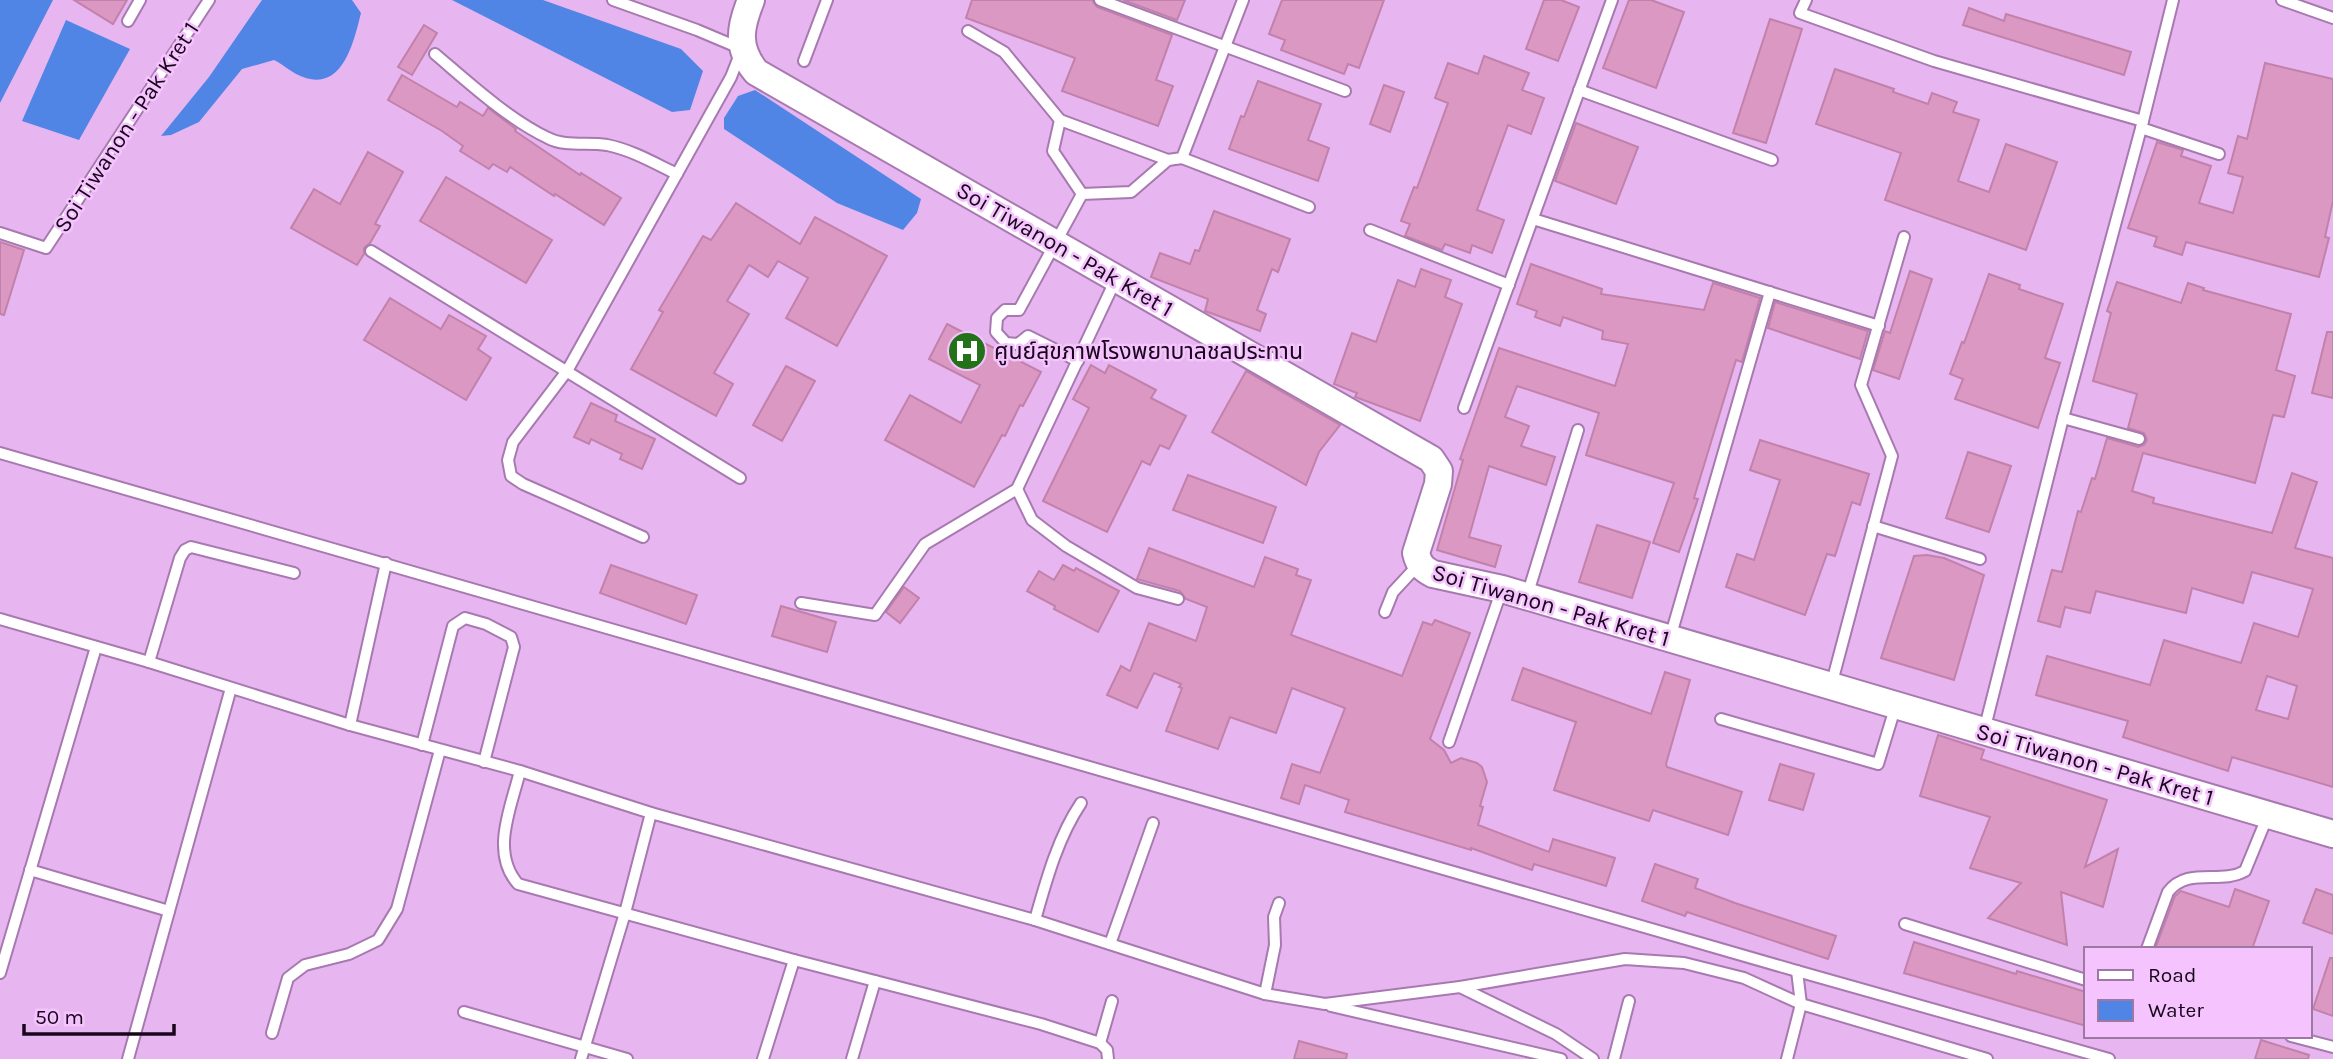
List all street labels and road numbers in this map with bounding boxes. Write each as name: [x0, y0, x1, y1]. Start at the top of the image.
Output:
street label: Soi Tiwanon - Pak Kret 1: [48, 17, 205, 238]
street label: Soi Tiwanon - Pak Kret 1: [952, 176, 1178, 322]
street label: Soi Tiwanon - Pak Kret 1: [1429, 559, 1673, 652]
street label: Soi Tiwanon - Pak Kret 1: [1973, 718, 2217, 811]

